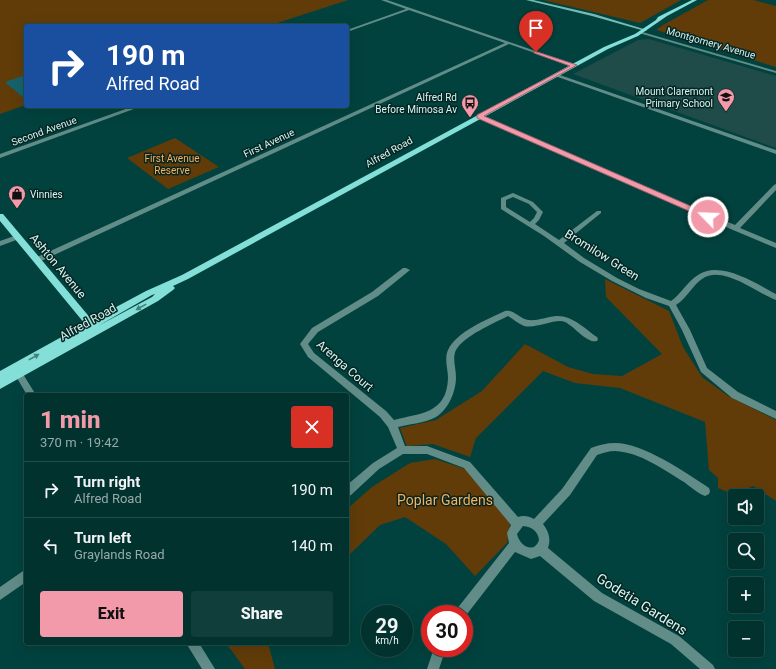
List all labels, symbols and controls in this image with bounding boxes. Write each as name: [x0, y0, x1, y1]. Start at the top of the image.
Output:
pin: [519, 11, 553, 52]
icon: arrive: [525, 17, 547, 39]
street label: Montgomery Avenue: [665, 25, 757, 61]
text: 190 m: [106, 39, 185, 72]
icon: right: [40, 40, 92, 92]
text: Alfred Road: [106, 73, 200, 94]
place label: Mount Claremont Primary School: [636, 86, 713, 109]
school or university icon: Mount Claremont Primary School: [716, 87, 736, 112]
place label: Alfred Rd Before Mimosa Av: [375, 92, 457, 115]
bus stop icon: Alfred Rd Before Mimosa Av: [460, 93, 480, 118]
street label: Second Avenue: [10, 114, 78, 148]
street label: First Avenue: [242, 126, 296, 160]
street label: Alfred Road: [364, 135, 414, 169]
park label: First Avenue Reserve: [145, 153, 199, 176]
shop icon: Vinnies: [7, 184, 27, 209]
place label: Vinnies: [30, 189, 63, 200]
position arrow: [687, 196, 729, 238]
street label: Bromilow Green: [562, 227, 642, 283]
street label: Ashton Avenue: [27, 231, 89, 301]
street label: Alfred Road: [57, 301, 119, 343]
one-way arrow: [135, 303, 147, 310]
street label: Arenga Court: [314, 338, 376, 394]
one-way arrow: [28, 353, 40, 360]
text: 1 min: [40, 406, 101, 434]
button: close: [291, 406, 333, 448]
text: 370 m · 19:42: [40, 435, 119, 450]
text: Turn right: [74, 473, 140, 491]
icon: right: [40, 479, 62, 501]
text: 190 m: [291, 481, 333, 499]
map controls: [728, 489, 764, 657]
button: sound: [728, 489, 764, 525]
text: Alfred Road: [74, 491, 142, 506]
park label: Poplar Gardens: [397, 492, 493, 508]
text: Turn left: [74, 529, 131, 547]
button: search: [728, 533, 764, 569]
icon: left: [40, 535, 62, 557]
text: 140 m: [291, 537, 333, 555]
text: Graylands Road: [74, 547, 165, 562]
street label: Godetia Gardens: [594, 570, 690, 638]
button: +: [728, 577, 764, 613]
button: Exit: [40, 591, 183, 637]
button: Share: [191, 591, 333, 637]
speed limit sign: 30: [421, 605, 473, 657]
text: 29: [376, 614, 398, 638]
button: −: [728, 621, 764, 657]
text: km/h: [375, 635, 399, 646]

